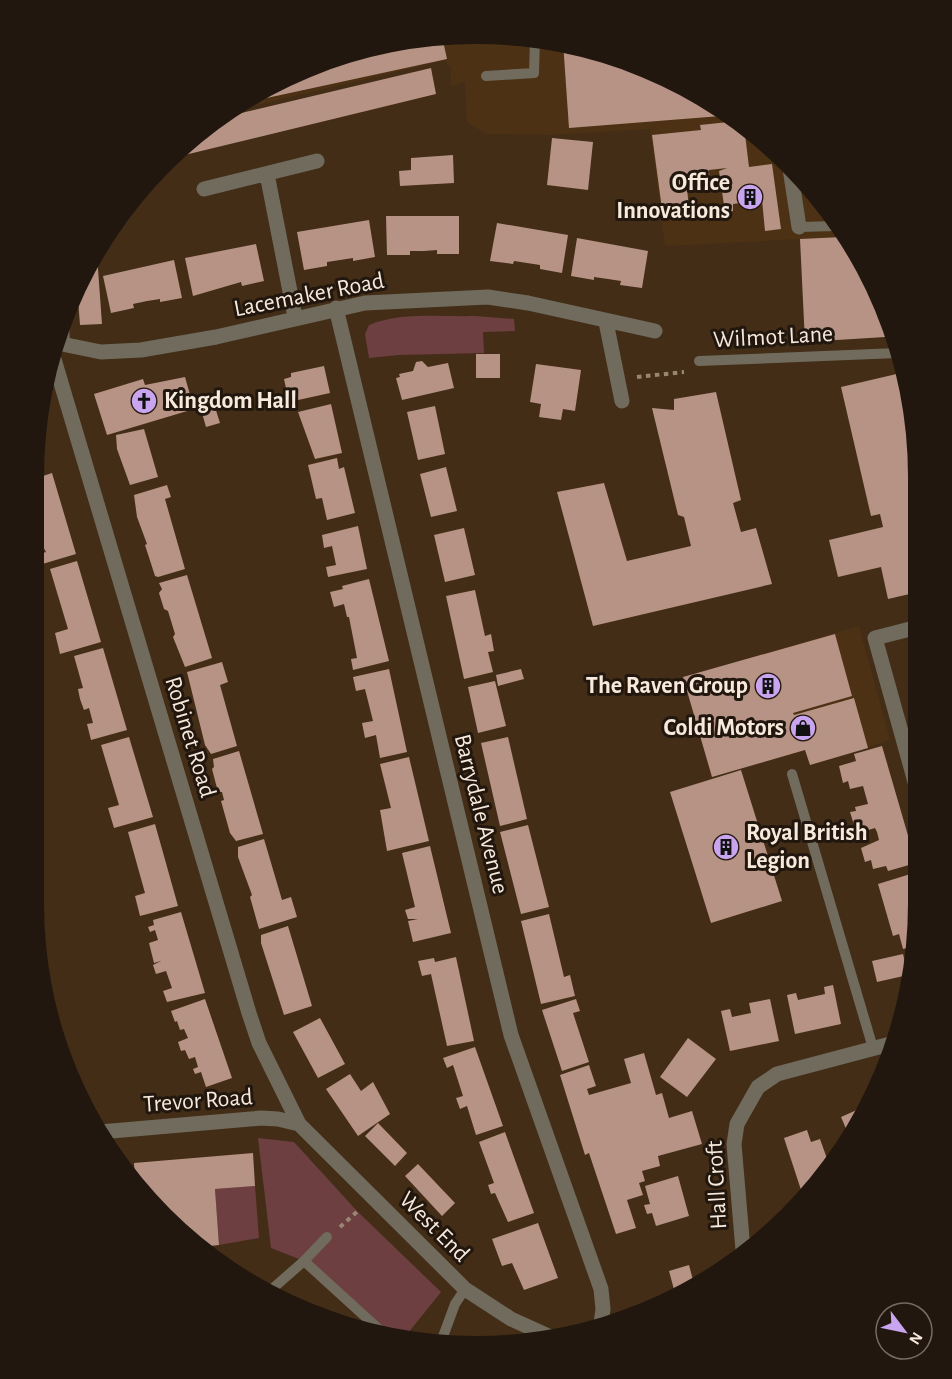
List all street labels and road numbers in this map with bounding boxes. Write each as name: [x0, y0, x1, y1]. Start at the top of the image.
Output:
street label: Lacemaker Road: [232, 269, 386, 321]
street label: Wilmot Lane: [712, 322, 834, 352]
street label: Robinet Road: [160, 674, 220, 800]
street label: Barrydale Avenue: [450, 732, 512, 896]
street label: Trevor Road: [142, 1085, 254, 1117]
street label: Hall Croft: [703, 1140, 731, 1230]
street label: West End: [394, 1187, 474, 1267]

